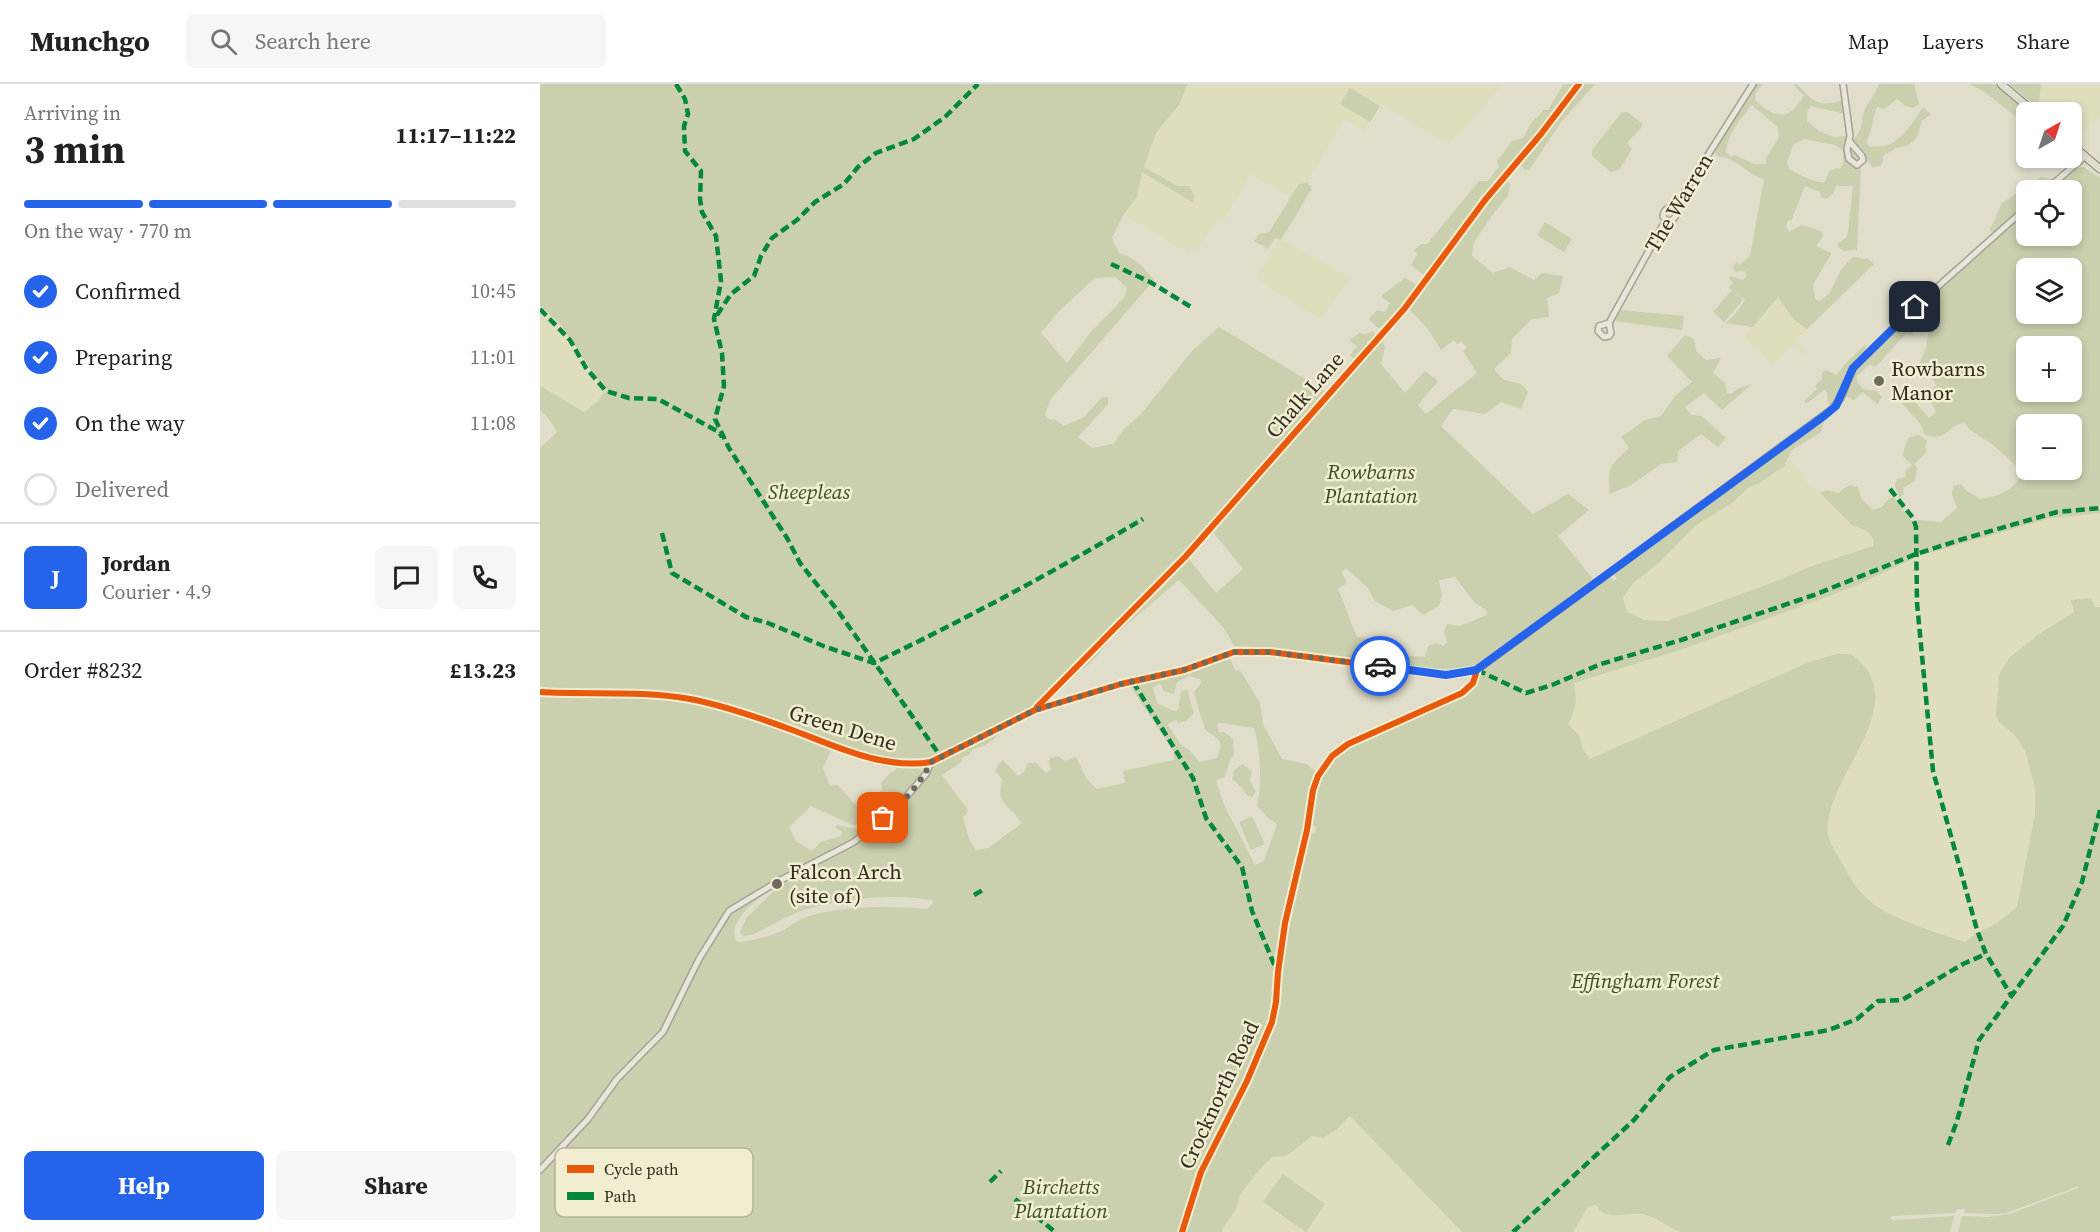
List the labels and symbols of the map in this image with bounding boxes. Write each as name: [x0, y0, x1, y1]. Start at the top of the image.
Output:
north arrow: [2016, 102, 2082, 168]
street label: The Warren: [1638, 148, 1720, 258]
pin: [1889, 281, 1940, 332]
street label: Chalk Lane: [1259, 345, 1350, 444]
place label: Rowbarns Manor: [1891, 354, 1985, 407]
marker: Rowbarns Manor: [1872, 374, 1886, 388]
park label: Rowbarns Plantation: [1323, 457, 1418, 510]
park label: Sheepleas: [768, 477, 851, 506]
courier: [1350, 636, 1410, 696]
street label: Green Dene: [786, 697, 901, 758]
pin: [857, 792, 908, 843]
place label: Falcon Arch (site of): [789, 857, 902, 910]
marker: Falcon Arch (site of): [770, 877, 784, 891]
park label: Effingham Forest: [1570, 966, 1720, 995]
street label: Crocknorth Road: [1172, 1016, 1266, 1174]
legend: [555, 1148, 753, 1217]
text: Cycle path: [604, 1158, 679, 1180]
park label: Birchetts Plantation: [1013, 1172, 1108, 1225]
text: Path: [604, 1185, 637, 1207]

